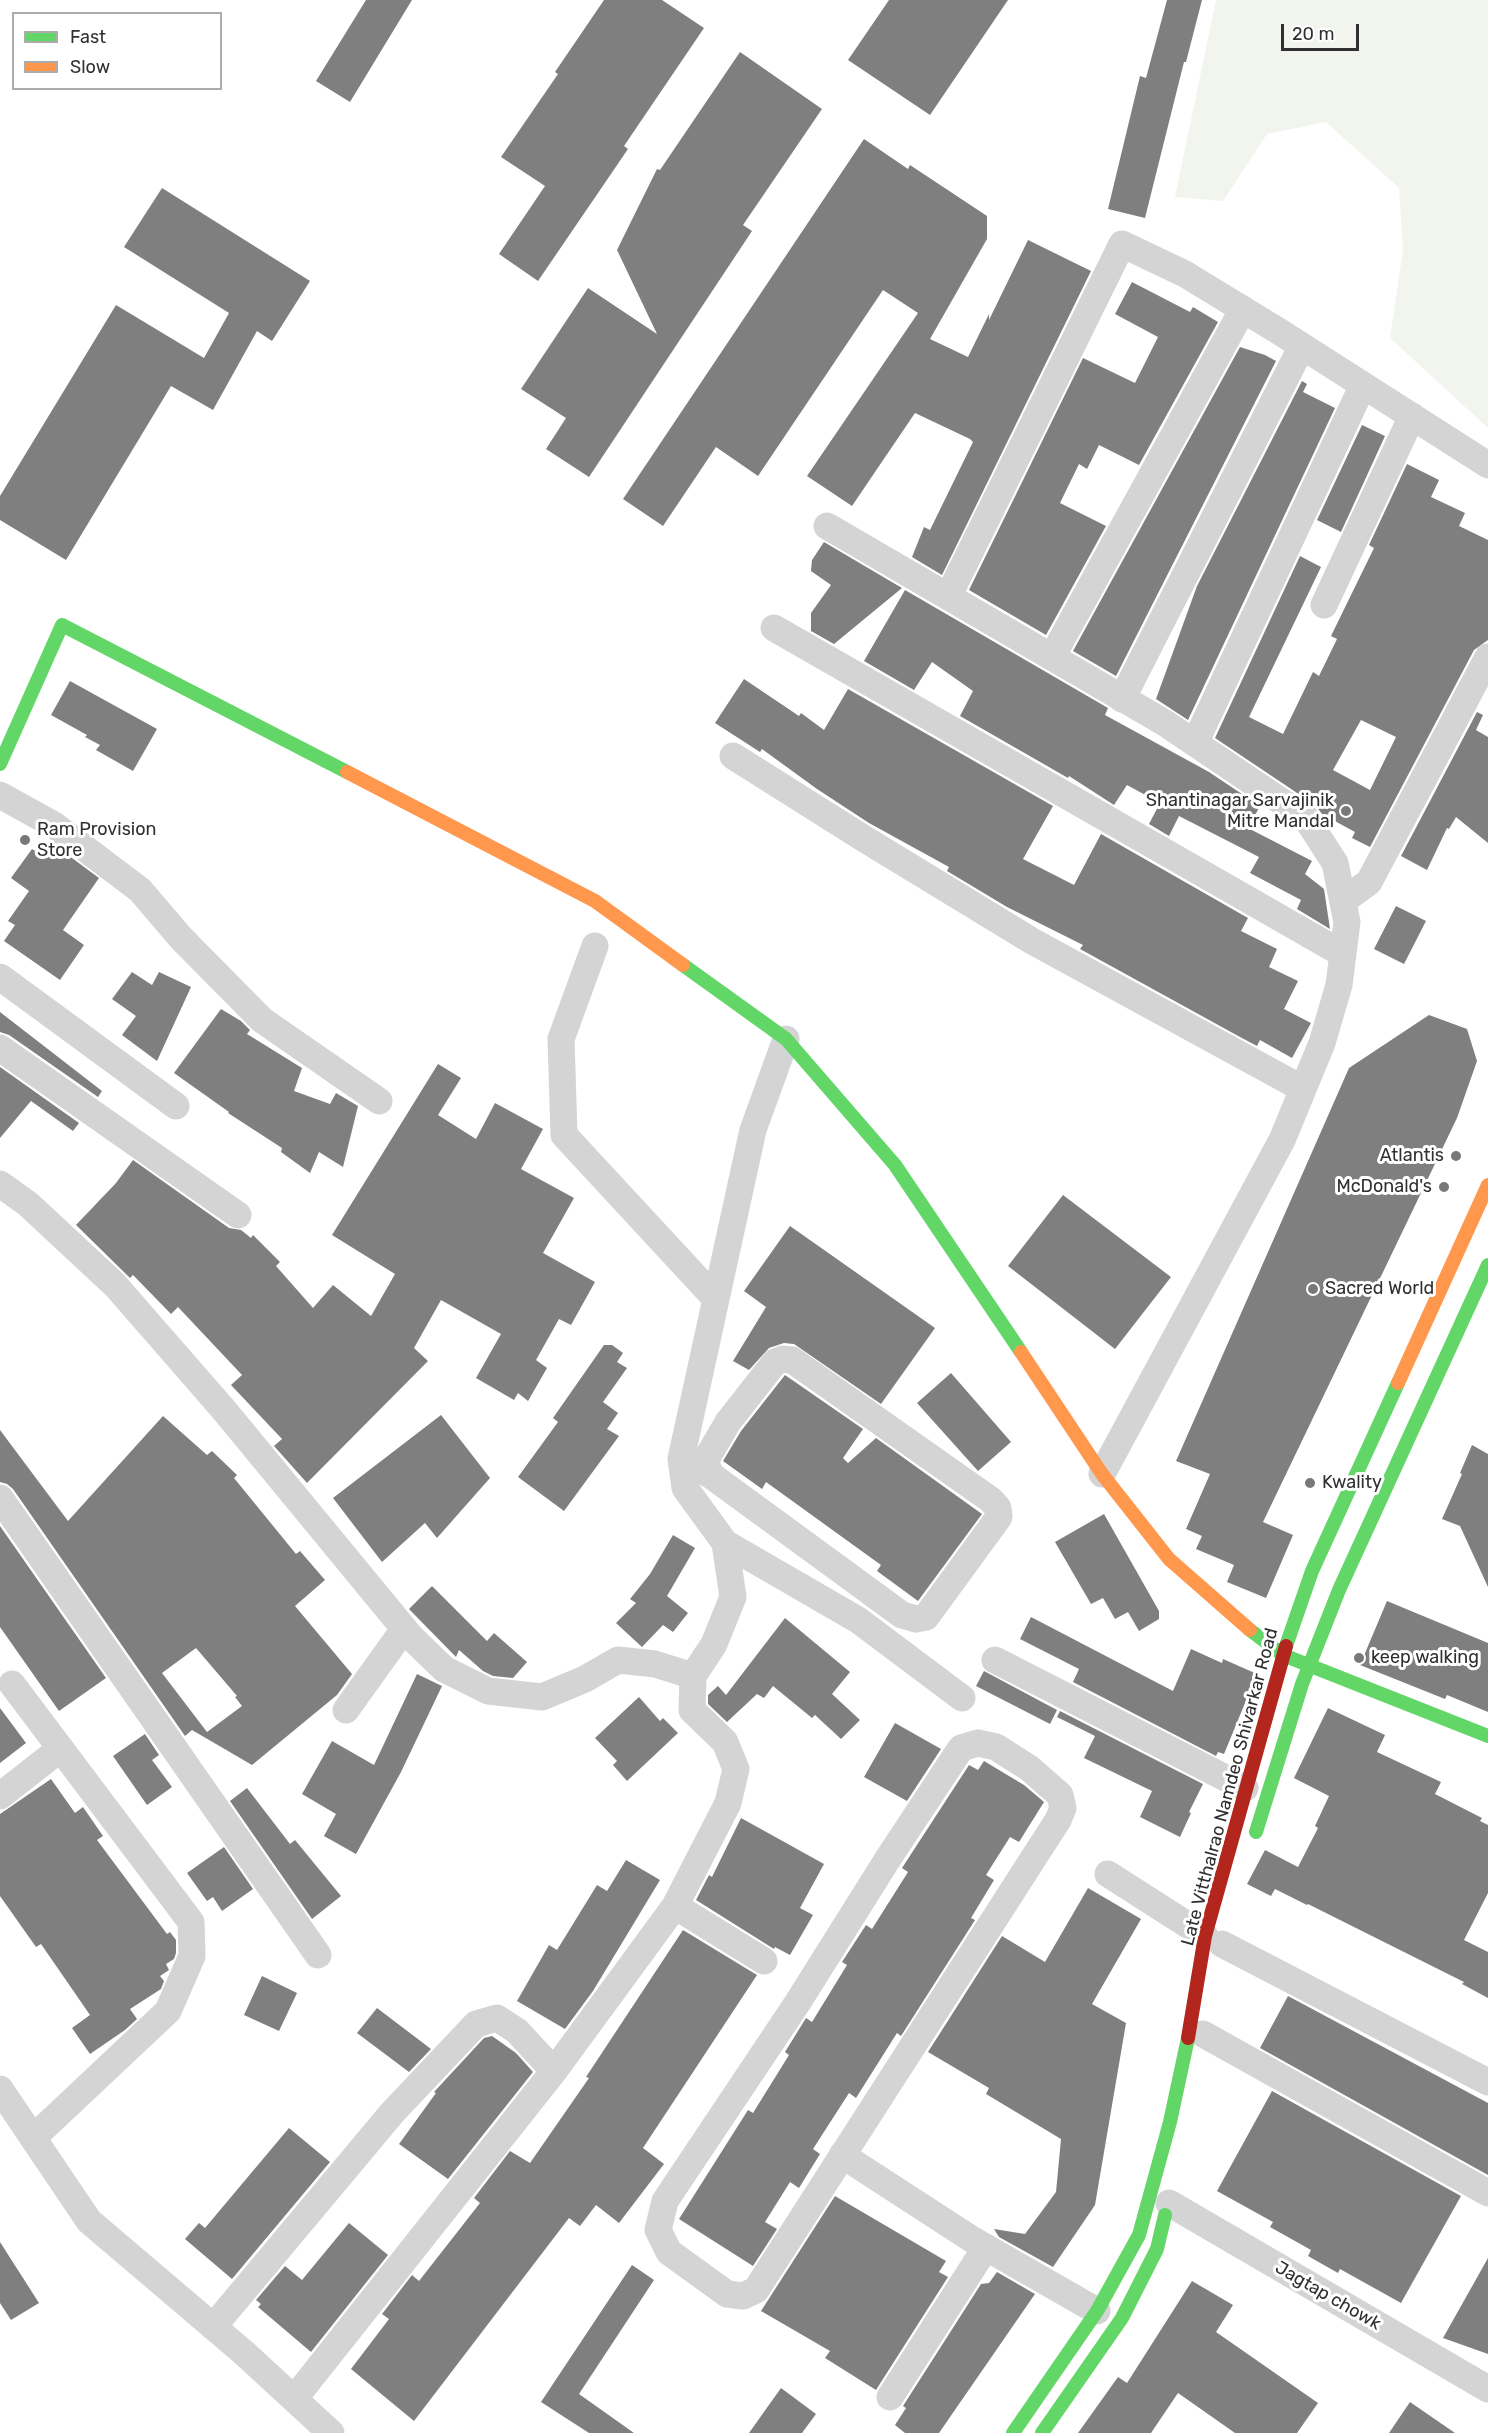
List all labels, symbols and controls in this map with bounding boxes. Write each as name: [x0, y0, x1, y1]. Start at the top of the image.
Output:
legend: [12, 12, 222, 90]
scale bar: [1284, 12, 1362, 50]
text: 20 m: [1292, 23, 1334, 45]
text: Fast: [70, 26, 106, 48]
text: Slow: [70, 56, 110, 78]
place label: Shantinagar Sarvajinik Mitre Mandal: [1146, 790, 1334, 832]
marker: Shantinagar Sarvajinik Mitre Mandal: [1339, 804, 1353, 818]
place label: Ram Provision Store: [37, 819, 156, 862]
marker: Ram Provision Store: [18, 833, 32, 847]
place label: Atlantis: [1380, 1145, 1444, 1167]
marker: Atlantis: [1449, 1149, 1463, 1163]
place label: McDonald's: [1336, 1176, 1432, 1198]
marker: McDonald's: [1437, 1180, 1451, 1194]
place label: Sacred World: [1325, 1278, 1434, 1300]
marker: Sacred World: [1306, 1282, 1320, 1296]
place label: Kwality: [1322, 1472, 1382, 1494]
marker: Kwality: [1303, 1476, 1317, 1490]
street label: Late Vitthalrao Namdeo Shivarkar Road: [1177, 1626, 1283, 1948]
place label: keep walking: [1371, 1647, 1479, 1669]
marker: keep walking: [1352, 1651, 1366, 1665]
street label: Jagtap chowk: [1271, 2257, 1385, 2335]

